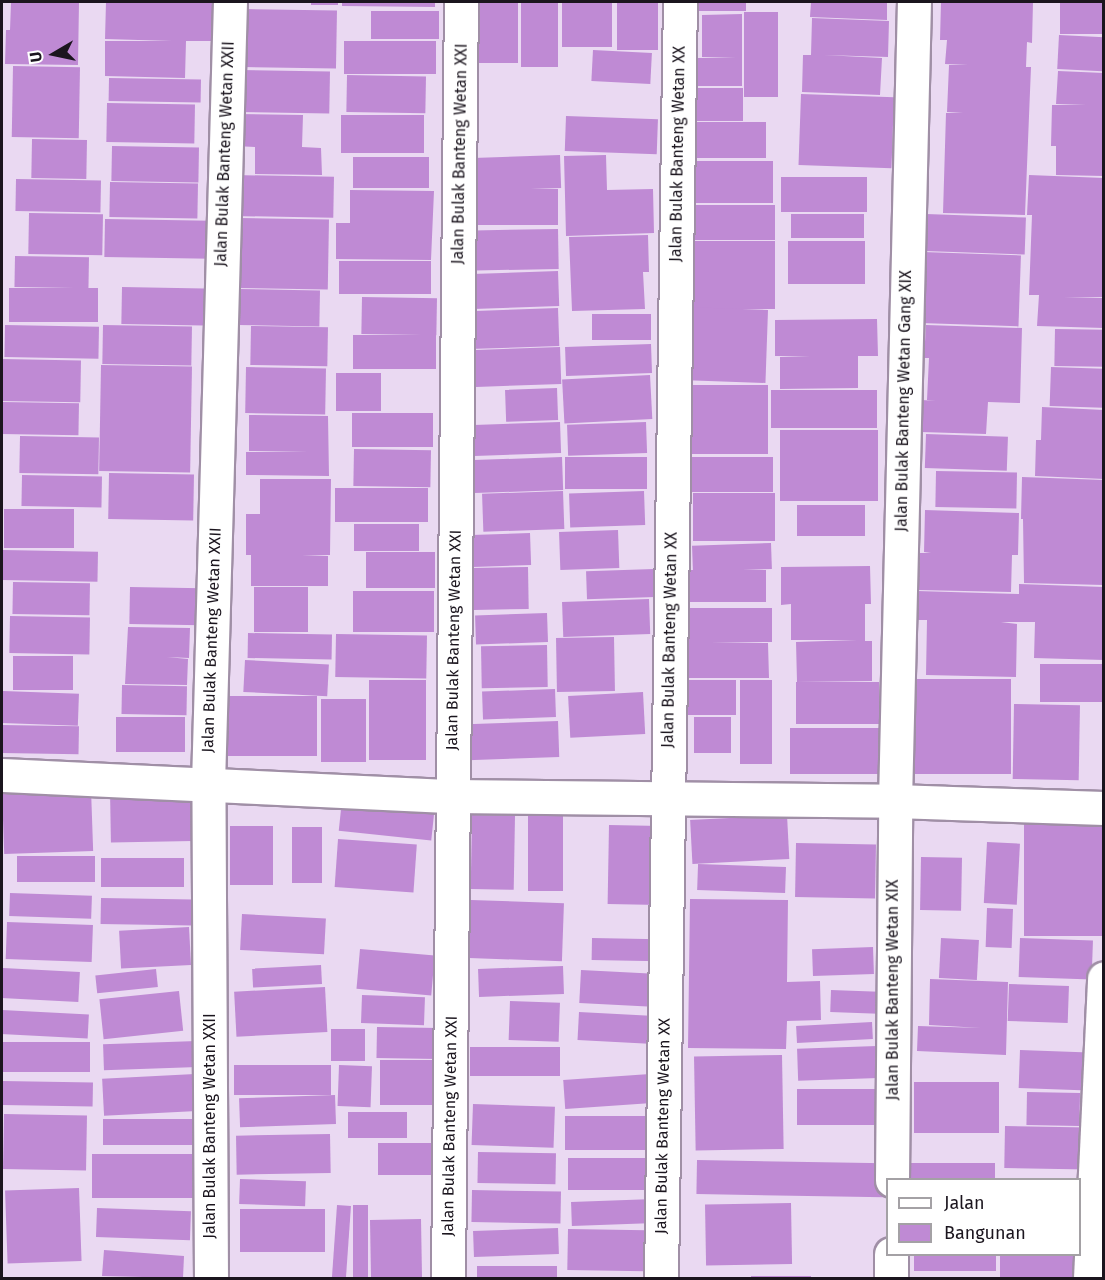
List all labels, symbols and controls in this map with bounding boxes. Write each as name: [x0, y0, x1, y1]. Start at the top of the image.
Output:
north arrow: [24, 24, 84, 84]
street label: Jalan Bulak Banteng Wetan XXII: [211, 41, 239, 267]
street label: Jalan Bulak Banteng Wetan XXI: [448, 43, 472, 265]
street label: Jalan Bulak Banteng Wetan XX: [667, 46, 689, 262]
text: U: [26, 50, 46, 64]
street label: Jalan Bulak Banteng Wetan Gang XIX: [892, 270, 916, 532]
street label: Jalan Bulak Banteng Wetan XXII: [198, 527, 226, 753]
street label: Jalan Bulak Banteng Wetan XXI: [442, 529, 466, 751]
street label: Jalan Bulak Banteng Wetan XX: [659, 532, 681, 748]
street label: Jalan Bulak Banteng Wetan XIX: [883, 880, 903, 1100]
street label: Jalan Bulak Banteng Wetan XXII: [200, 1013, 220, 1239]
street label: Jalan Bulak Banteng Wetan XXI: [438, 1015, 462, 1237]
street label: Jalan Bulak Banteng Wetan XX: [652, 1018, 674, 1234]
legend: [886, 1178, 1081, 1256]
text: Jalan: [944, 1192, 985, 1214]
text: Bangunan: [944, 1222, 1026, 1244]

